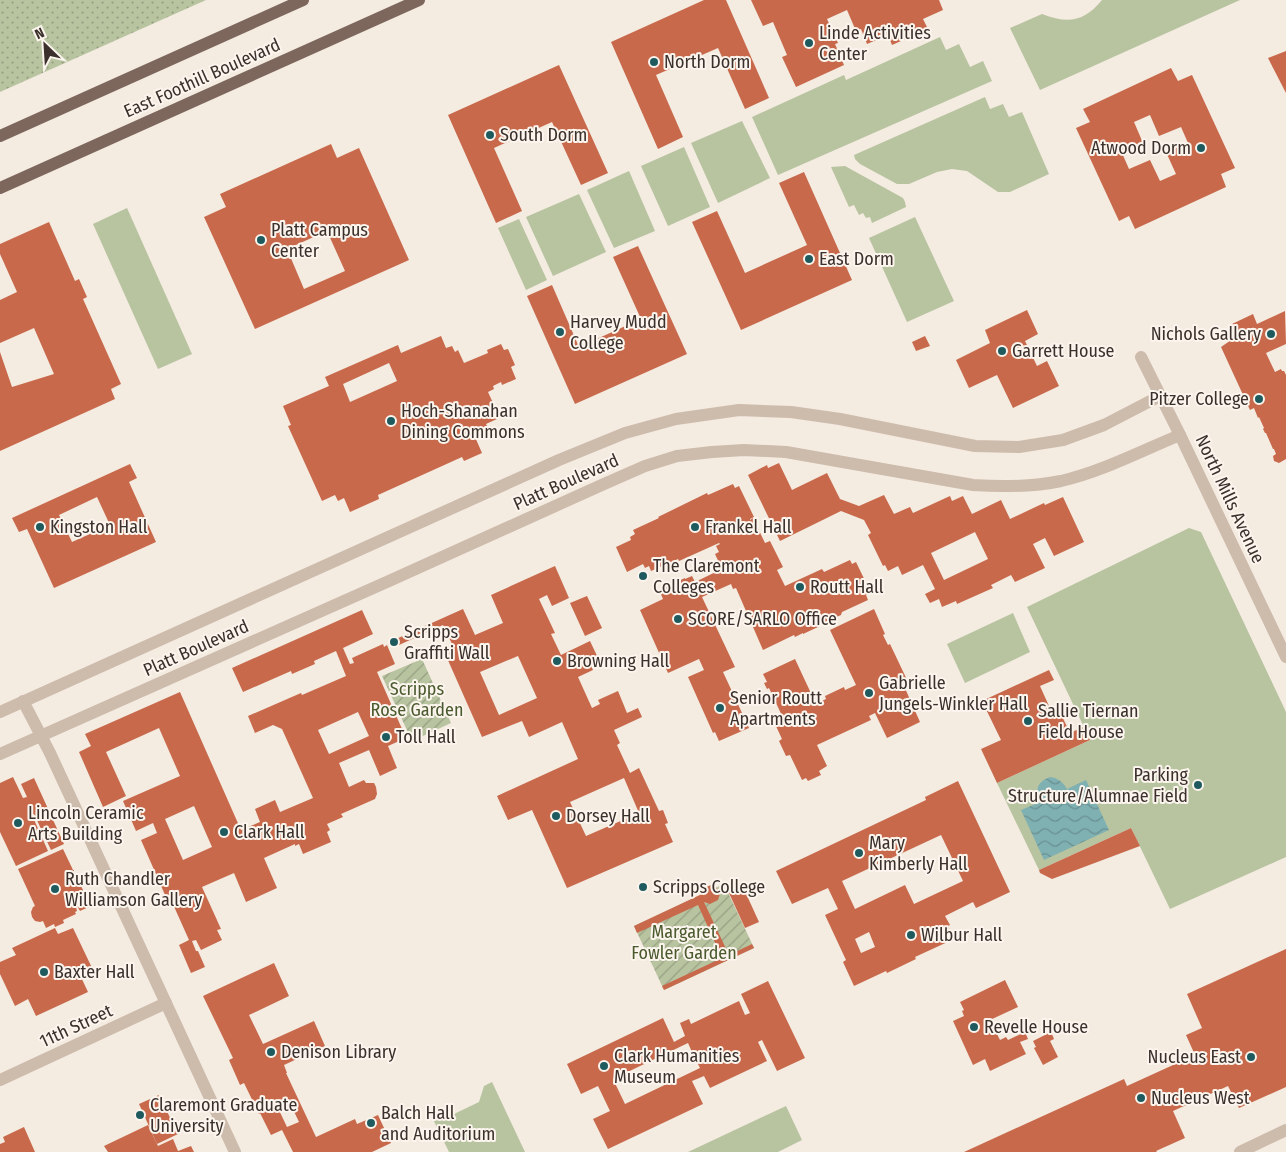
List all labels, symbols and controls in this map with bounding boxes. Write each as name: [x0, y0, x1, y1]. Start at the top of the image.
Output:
north arrow: [20, 20, 70, 70]
place label: Linde Activities Center: [819, 22, 931, 65]
text: N: [32, 24, 47, 43]
street label: East Foothill Boulevard: [120, 34, 284, 122]
marker: Linde Activities Center: [803, 37, 815, 49]
place label: North Dorm: [664, 51, 750, 73]
marker: North Dorm: [648, 56, 660, 68]
place label: South Dorm: [500, 124, 587, 146]
marker: South Dorm: [484, 129, 496, 141]
place label: Atwood Dorm: [1091, 137, 1191, 159]
marker: Atwood Dorm: [1195, 142, 1207, 154]
place label: Platt Campus Center: [271, 219, 368, 262]
marker: Platt Campus Center: [255, 234, 267, 246]
place label: East Dorm: [819, 248, 894, 270]
marker: East Dorm: [803, 253, 815, 265]
place label: Harvey Mudd College: [570, 311, 667, 354]
place label: Nichols Gallery: [1151, 323, 1261, 345]
marker: Harvey Mudd College: [554, 326, 566, 338]
marker: Nichols Gallery: [1265, 328, 1277, 340]
place label: Garrett House: [1012, 340, 1115, 362]
marker: Garrett House: [996, 345, 1008, 357]
place label: Pitzer College: [1149, 388, 1249, 410]
marker: Pitzer College: [1253, 393, 1265, 405]
place label: Hoch-Shanahan Dining Commons: [401, 400, 525, 443]
marker: Hoch-Shanahan Dining Commons: [385, 415, 397, 427]
street label: North Mills Avenue: [1191, 431, 1269, 567]
street label: Platt Boulevard: [510, 449, 622, 515]
place label: Kingston Hall: [50, 516, 148, 538]
place label: Frankel Hall: [705, 516, 792, 538]
marker: Kingston Hall: [34, 521, 46, 533]
marker: Frankel Hall: [689, 521, 701, 533]
place label: The Claremont Colleges: [653, 555, 760, 598]
marker: The Claremont Colleges: [637, 570, 649, 582]
place label: Routt Hall: [810, 576, 884, 598]
marker: Routt Hall: [794, 581, 806, 593]
place label: SCORE/SARLO Office: [688, 608, 837, 630]
marker: SCORE/SARLO Office: [672, 613, 684, 625]
street label: Platt Boulevard: [140, 615, 252, 681]
place label: Scripps Graffiti Wall: [404, 621, 490, 664]
marker: Scripps Graffiti Wall: [388, 636, 400, 648]
place label: Browning Hall: [567, 650, 669, 672]
marker: Browning Hall: [551, 655, 563, 667]
place label: Gabrielle Jungels-Winkler Hall: [879, 672, 1028, 715]
park label: Scripps Rose Garden: [371, 678, 463, 721]
place label: Senior Routt Apartments: [730, 687, 822, 730]
marker: Gabrielle Jungels-Winkler Hall: [863, 687, 875, 699]
place label: Sallie Tiernan Field House: [1038, 700, 1139, 743]
marker: Senior Routt Apartments: [714, 702, 726, 714]
marker: Sallie Tiernan Field House: [1022, 715, 1034, 727]
place label: Toll Hall: [396, 726, 456, 748]
marker: Toll Hall: [380, 731, 392, 743]
place label: Parking Structure/Alumnae Field: [1008, 764, 1189, 807]
marker: Parking Structure/Alumnae Field: [1192, 779, 1204, 791]
place label: Lincoln Ceramic Arts Building: [28, 802, 144, 845]
place label: Dorsey Hall: [566, 805, 650, 827]
marker: Dorsey Hall: [550, 810, 562, 822]
marker: Lincoln Ceramic Arts Building: [12, 817, 24, 829]
place label: Clark Hall: [234, 821, 305, 843]
marker: Clark Hall: [218, 826, 230, 838]
place label: Mary Kimberly Hall: [869, 832, 968, 875]
marker: Mary Kimberly Hall: [853, 847, 865, 859]
place label: Ruth Chandler Williamson Gallery: [65, 868, 202, 911]
place label: Scripps College: [653, 876, 765, 898]
marker: Scripps College: [637, 881, 649, 893]
marker: Ruth Chandler Williamson Gallery: [49, 883, 61, 895]
park label: Margaret Fowler Garden: [631, 921, 737, 964]
place label: Wilbur Hall: [921, 924, 1003, 946]
marker: Wilbur Hall: [905, 929, 917, 941]
place label: Baxter Hall: [54, 961, 135, 983]
marker: Baxter Hall: [38, 966, 50, 978]
street label: 11th Street: [36, 1000, 116, 1052]
place label: Revelle House: [984, 1016, 1088, 1038]
marker: Revelle House: [968, 1021, 980, 1033]
place label: Denison Library: [281, 1041, 396, 1063]
place label: Clark Humanities Museum: [614, 1045, 740, 1088]
marker: Denison Library: [265, 1046, 277, 1058]
place label: Nucleus East: [1148, 1046, 1241, 1068]
marker: Nucleus East: [1245, 1051, 1257, 1063]
marker: Clark Humanities Museum: [598, 1060, 610, 1072]
place label: Nucleus West: [1151, 1087, 1250, 1109]
marker: Nucleus West: [1135, 1092, 1147, 1104]
place label: Claremont Graduate University: [150, 1094, 297, 1137]
place label: Balch Hall and Auditorium: [381, 1102, 495, 1145]
marker: Claremont Graduate University: [134, 1109, 146, 1121]
marker: Balch Hall and Auditorium: [365, 1117, 377, 1129]

